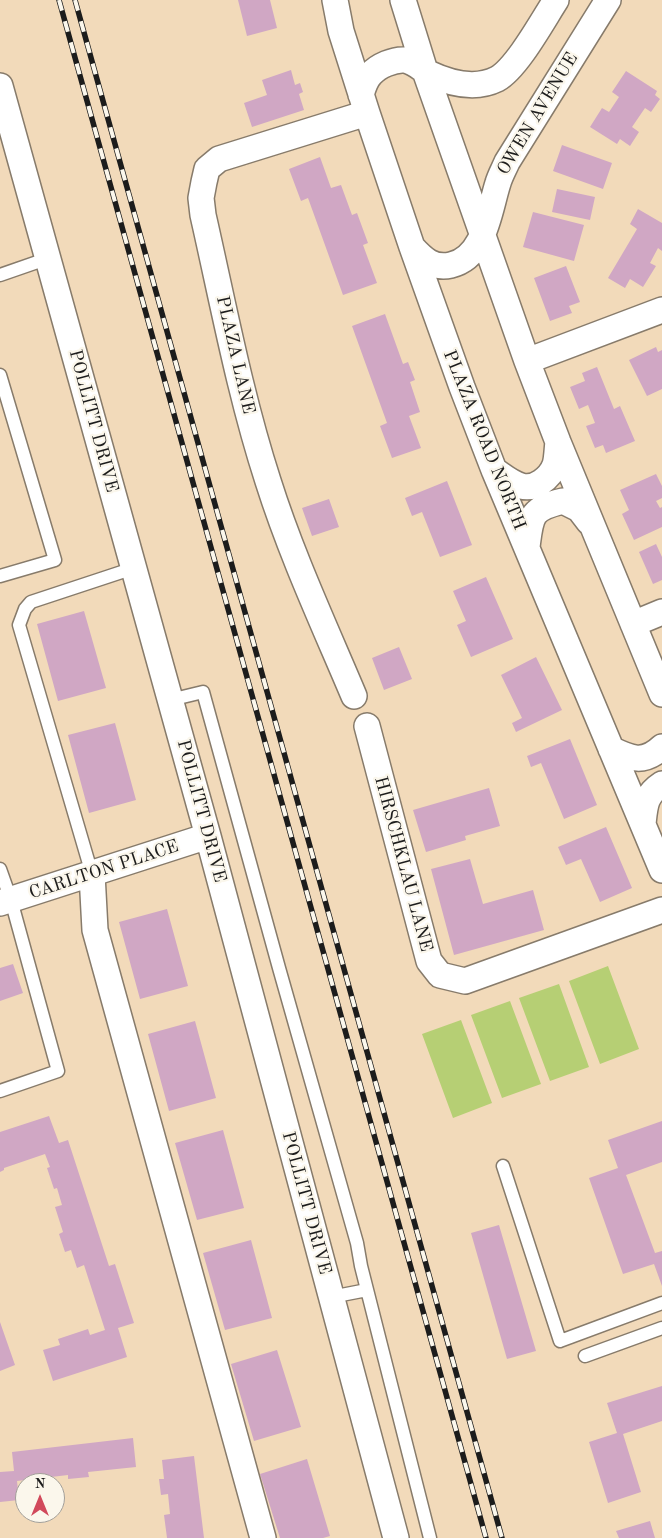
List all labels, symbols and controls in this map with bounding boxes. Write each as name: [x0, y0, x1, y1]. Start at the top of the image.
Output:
street label: OWEN AVENUE: [493, 49, 583, 179]
street label: PLAZA LANE: [211, 294, 259, 416]
street label: POLLITT DRIVE: [64, 347, 122, 495]
street label: PLAZA ROAD NORTH: [438, 347, 530, 533]
street label: POLLITT DRIVE: [172, 737, 230, 885]
street label: HIRSCHKLAU LANE: [369, 774, 437, 954]
street label: CARLTON PLACE: [27, 836, 181, 904]
street label: POLLITT DRIVE: [277, 1129, 335, 1277]
north arrow: [15, 1473, 65, 1523]
text: N: [35, 1477, 45, 1491]

